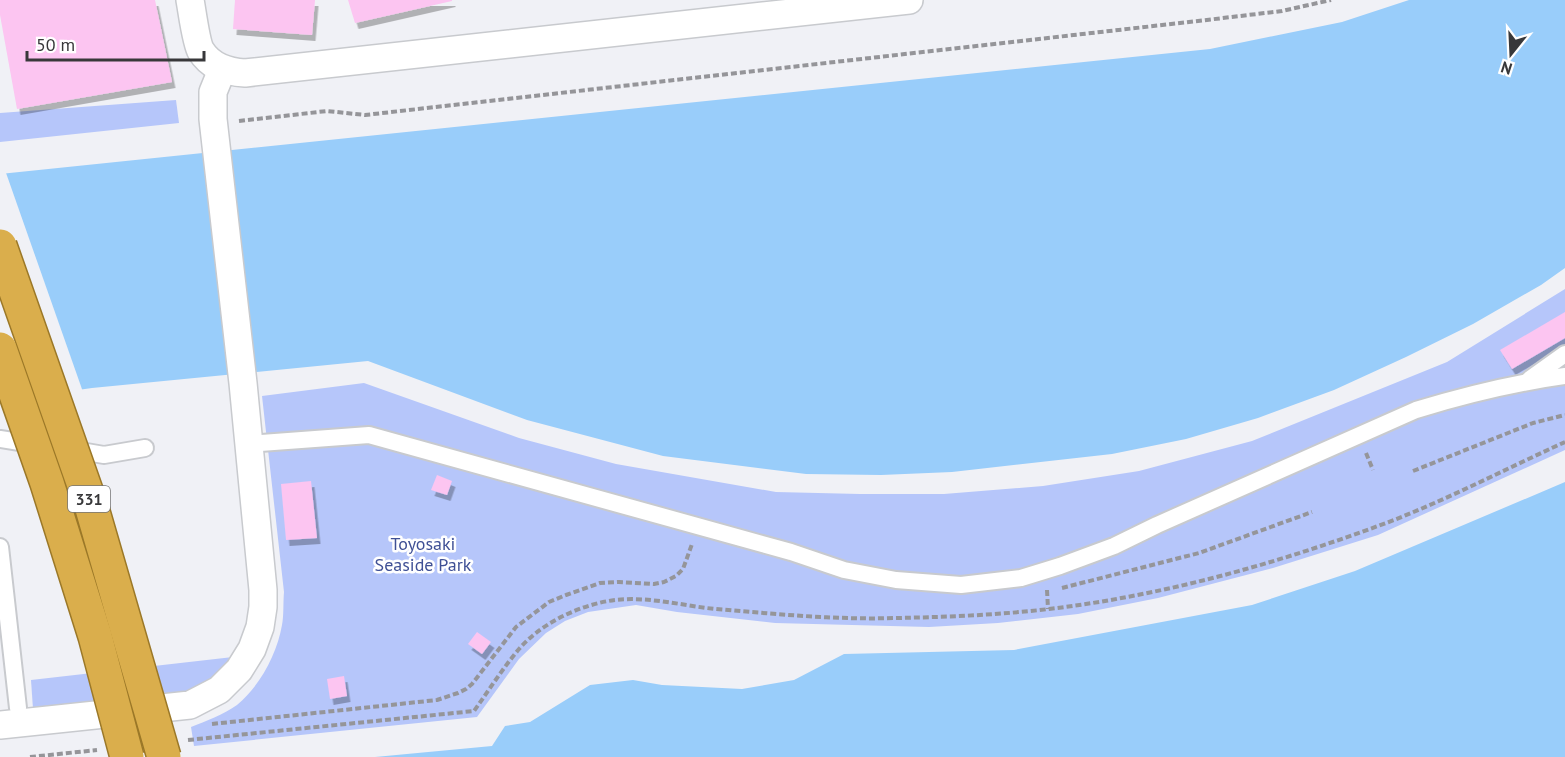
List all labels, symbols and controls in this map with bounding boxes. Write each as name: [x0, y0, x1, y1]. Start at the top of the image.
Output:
scale bar: [27, 24, 204, 62]
north arrow: [1481, 24, 1541, 84]
text: 50 m: [36, 33, 75, 56]
text: N: [1498, 57, 1514, 79]
road number: 331: [68, 486, 110, 512]
park label: Toyosaki Seaside Park: [375, 532, 472, 576]

